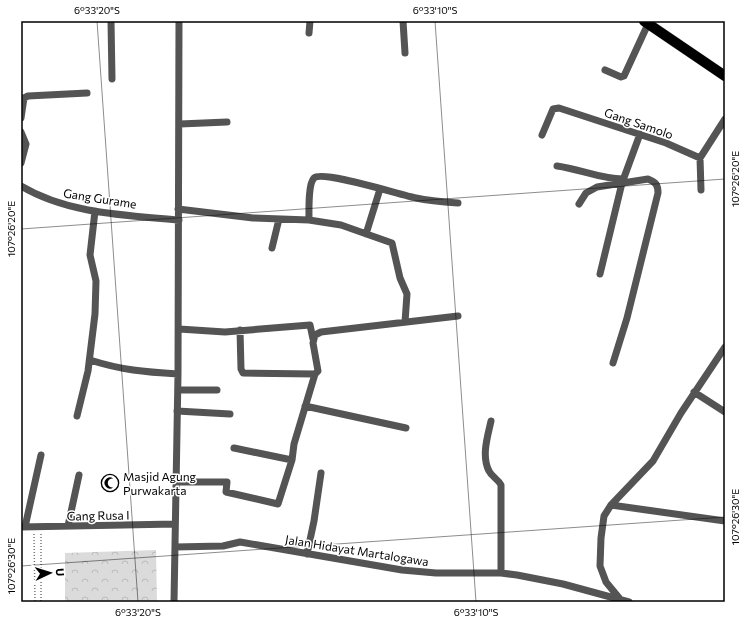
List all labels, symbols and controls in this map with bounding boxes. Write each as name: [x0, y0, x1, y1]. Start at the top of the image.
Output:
text: 6°33'20"S: [74, 4, 120, 16]
text: 6°33'10"S: [413, 4, 457, 16]
street label: Gang Samolo: [603, 105, 675, 141]
text: 107°26'20"E: [729, 151, 741, 207]
street label: Gang Gurame: [62, 185, 138, 211]
text: 107°26'20"E: [5, 201, 17, 257]
place label: Masjid Agung Purwakarta: [123, 469, 197, 497]
mosque icon: Masjid Agung Purwakarta: [100, 473, 120, 493]
text: 107°26'30"E: [729, 489, 741, 545]
street label: Gang Rusa I: [66, 507, 130, 523]
street label: Jalan Hidayat Martalogawa: [284, 532, 430, 569]
text: 107°26'30"E: [5, 538, 17, 594]
north arrow: [30, 553, 70, 593]
text: U: [54, 568, 67, 577]
text: 6°33'20"S: [115, 606, 161, 618]
text: 6°33'10"S: [454, 606, 498, 618]

